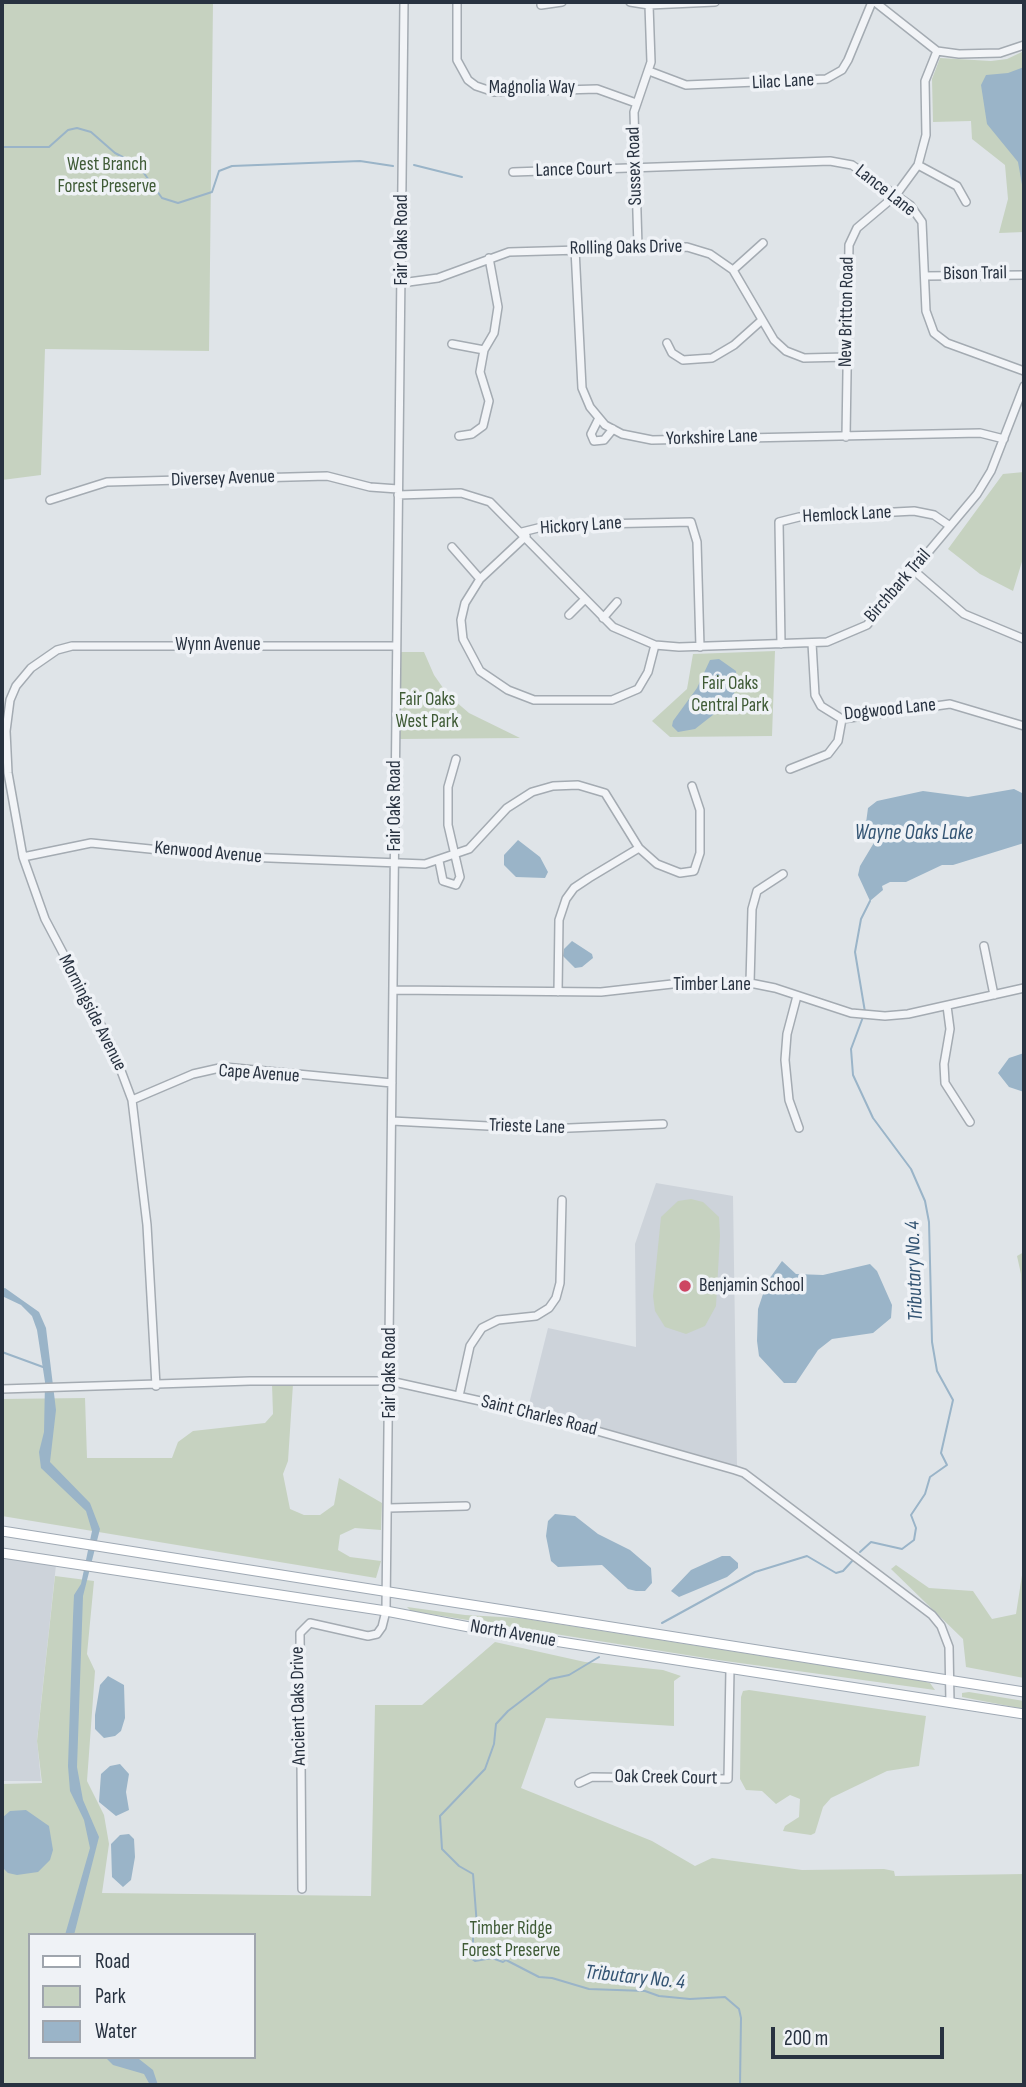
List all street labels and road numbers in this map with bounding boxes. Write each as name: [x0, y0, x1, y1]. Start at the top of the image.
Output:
street label: Lilac Lane: [751, 69, 815, 95]
street label: Magnolia Way: [489, 77, 575, 99]
street label: Sussex Road: [622, 126, 648, 206]
street label: Lance Court: [535, 157, 613, 183]
street label: Lance Lane: [850, 160, 920, 222]
street label: Fair Oaks Road: [391, 194, 413, 286]
street label: Rolling Oaks Drive: [569, 236, 683, 260]
street label: New Britton Road: [835, 257, 859, 367]
street label: Bison Trail: [943, 262, 1007, 286]
street label: Yorkshire Lane: [666, 425, 758, 451]
street label: Diversey Avenue: [171, 466, 275, 492]
street label: Hemlock Lane: [802, 501, 892, 529]
street label: Hickory Lane: [539, 512, 623, 540]
street label: Birchbark Trail: [860, 545, 936, 627]
street label: Wynn Avenue: [175, 634, 261, 656]
street label: Dogwood Lane: [843, 694, 937, 726]
street label: Fair Oaks Road: [384, 760, 406, 852]
street label: Kenwood Avenue: [153, 837, 263, 869]
street label: Morningside Avenue: [53, 951, 131, 1075]
street label: Timber Lane: [673, 974, 751, 996]
street label: Cape Avenue: [218, 1060, 300, 1088]
street label: Trieste Lane: [489, 1114, 565, 1140]
street label: Fair Oaks Road: [379, 1327, 401, 1419]
street label: Saint Charles Road: [479, 1391, 599, 1441]
street label: North Avenue: [468, 1615, 558, 1653]
street label: Ancient Oaks Drive: [287, 1646, 311, 1766]
street label: Oak Creek Court: [614, 1766, 718, 1790]

